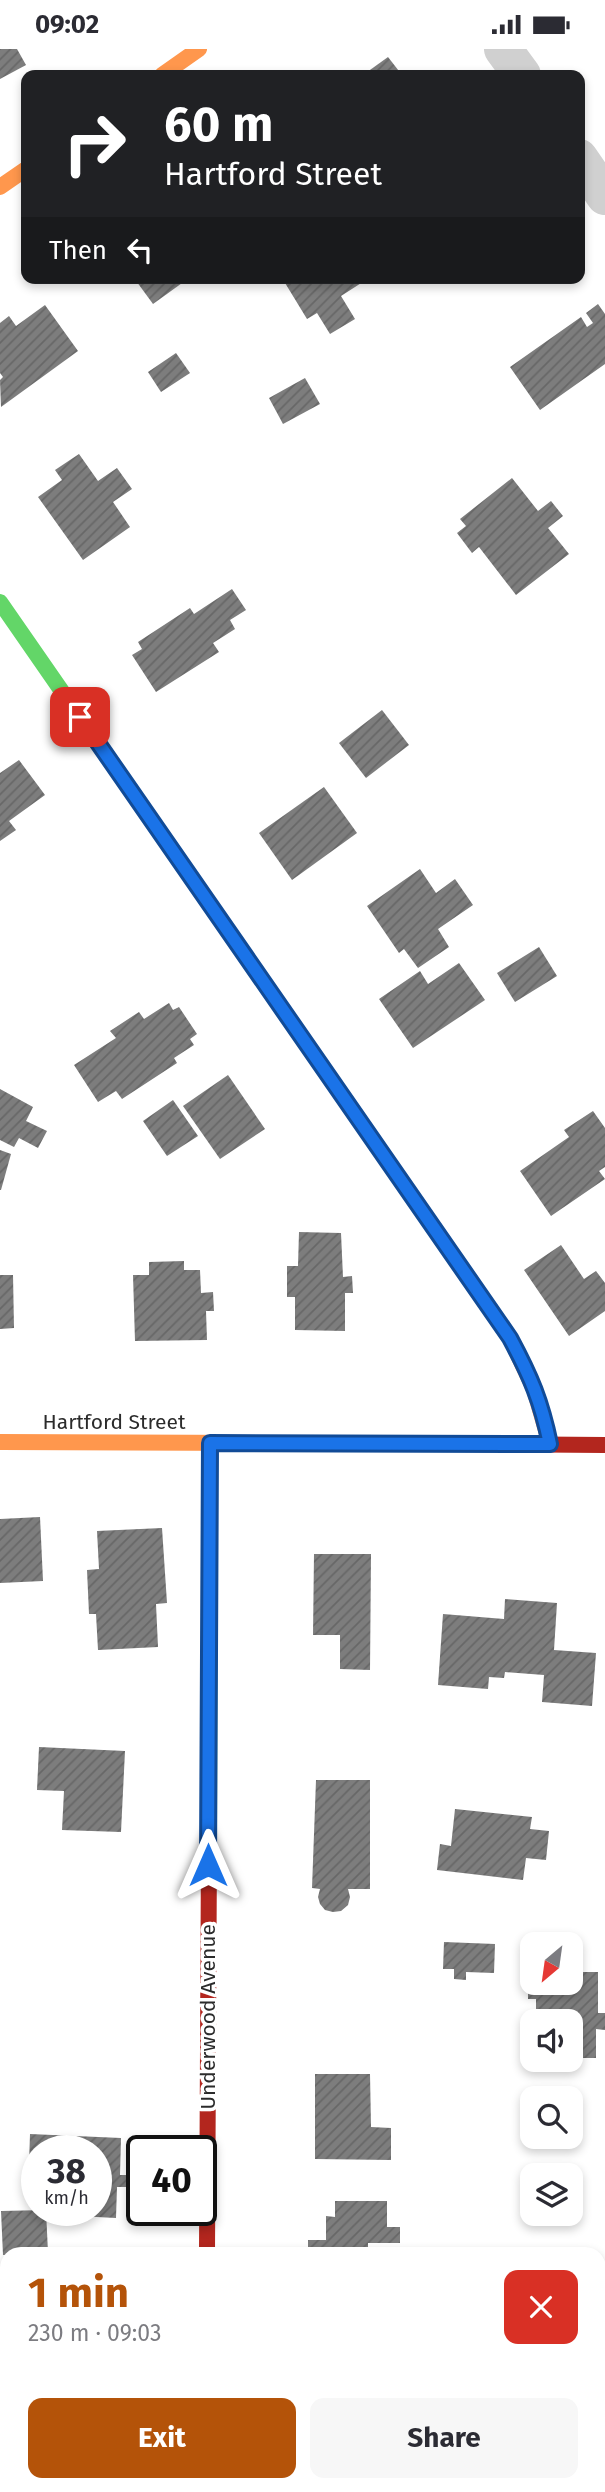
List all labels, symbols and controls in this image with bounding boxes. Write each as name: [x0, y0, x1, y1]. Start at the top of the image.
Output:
text: 09:02: [35, 9, 99, 40]
text: 60 m: [164, 95, 273, 154]
icon: right: [49, 98, 140, 189]
text: Hartford Street: [164, 155, 382, 193]
icon: left: [121, 231, 159, 269]
text: Then: [49, 235, 107, 266]
pin: [50, 687, 110, 747]
icon: arrive: [61, 698, 99, 736]
street label: Hartford Street: [42, 1409, 186, 1435]
position arrow: [171, 1828, 245, 1902]
street label: Underwood Avenue: [195, 1924, 221, 2110]
north arrow: [520, 1932, 583, 1995]
map controls: [520, 1932, 583, 2226]
button: sound: [520, 2009, 583, 2072]
button: search: [520, 2086, 583, 2149]
speed limit sign: 40: [126, 2135, 217, 2226]
text: 38: [47, 2150, 86, 2192]
button: layers: [520, 2163, 583, 2226]
text: km/h: [44, 2187, 89, 2209]
text: 1 min: [28, 2268, 129, 2318]
button: close: [504, 2270, 578, 2344]
text: 230 m · 09:03: [28, 2319, 161, 2347]
button: Exit: [28, 2398, 296, 2478]
button: Share: [310, 2398, 578, 2478]

